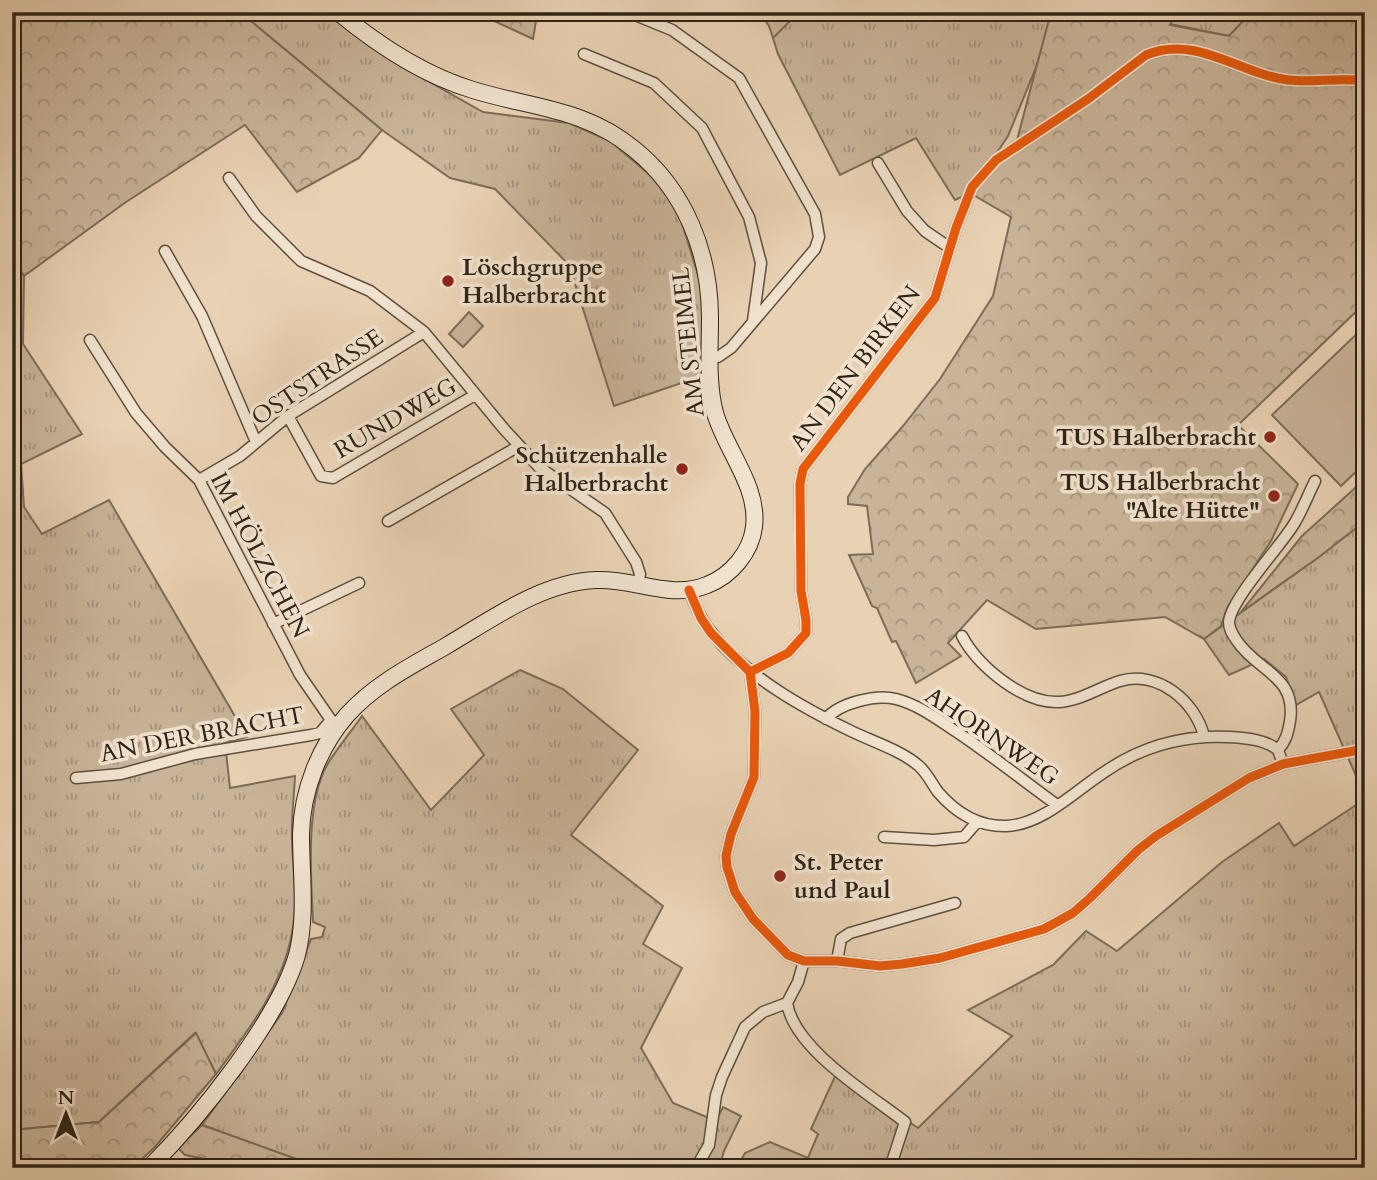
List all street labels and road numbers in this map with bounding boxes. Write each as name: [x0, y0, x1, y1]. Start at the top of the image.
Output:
street label: AM STEIMEL: [664, 265, 713, 419]
street label: AN DEN BIRKEN: [782, 278, 929, 458]
street label: OSTSTRASSE: [245, 321, 390, 434]
street label: RUNDWEG: [328, 370, 463, 467]
street label: IM HÖLZCHEN: [202, 467, 317, 644]
street label: AHORNWEG: [918, 679, 1065, 794]
street label: AN DER BRACHT: [97, 699, 307, 770]

